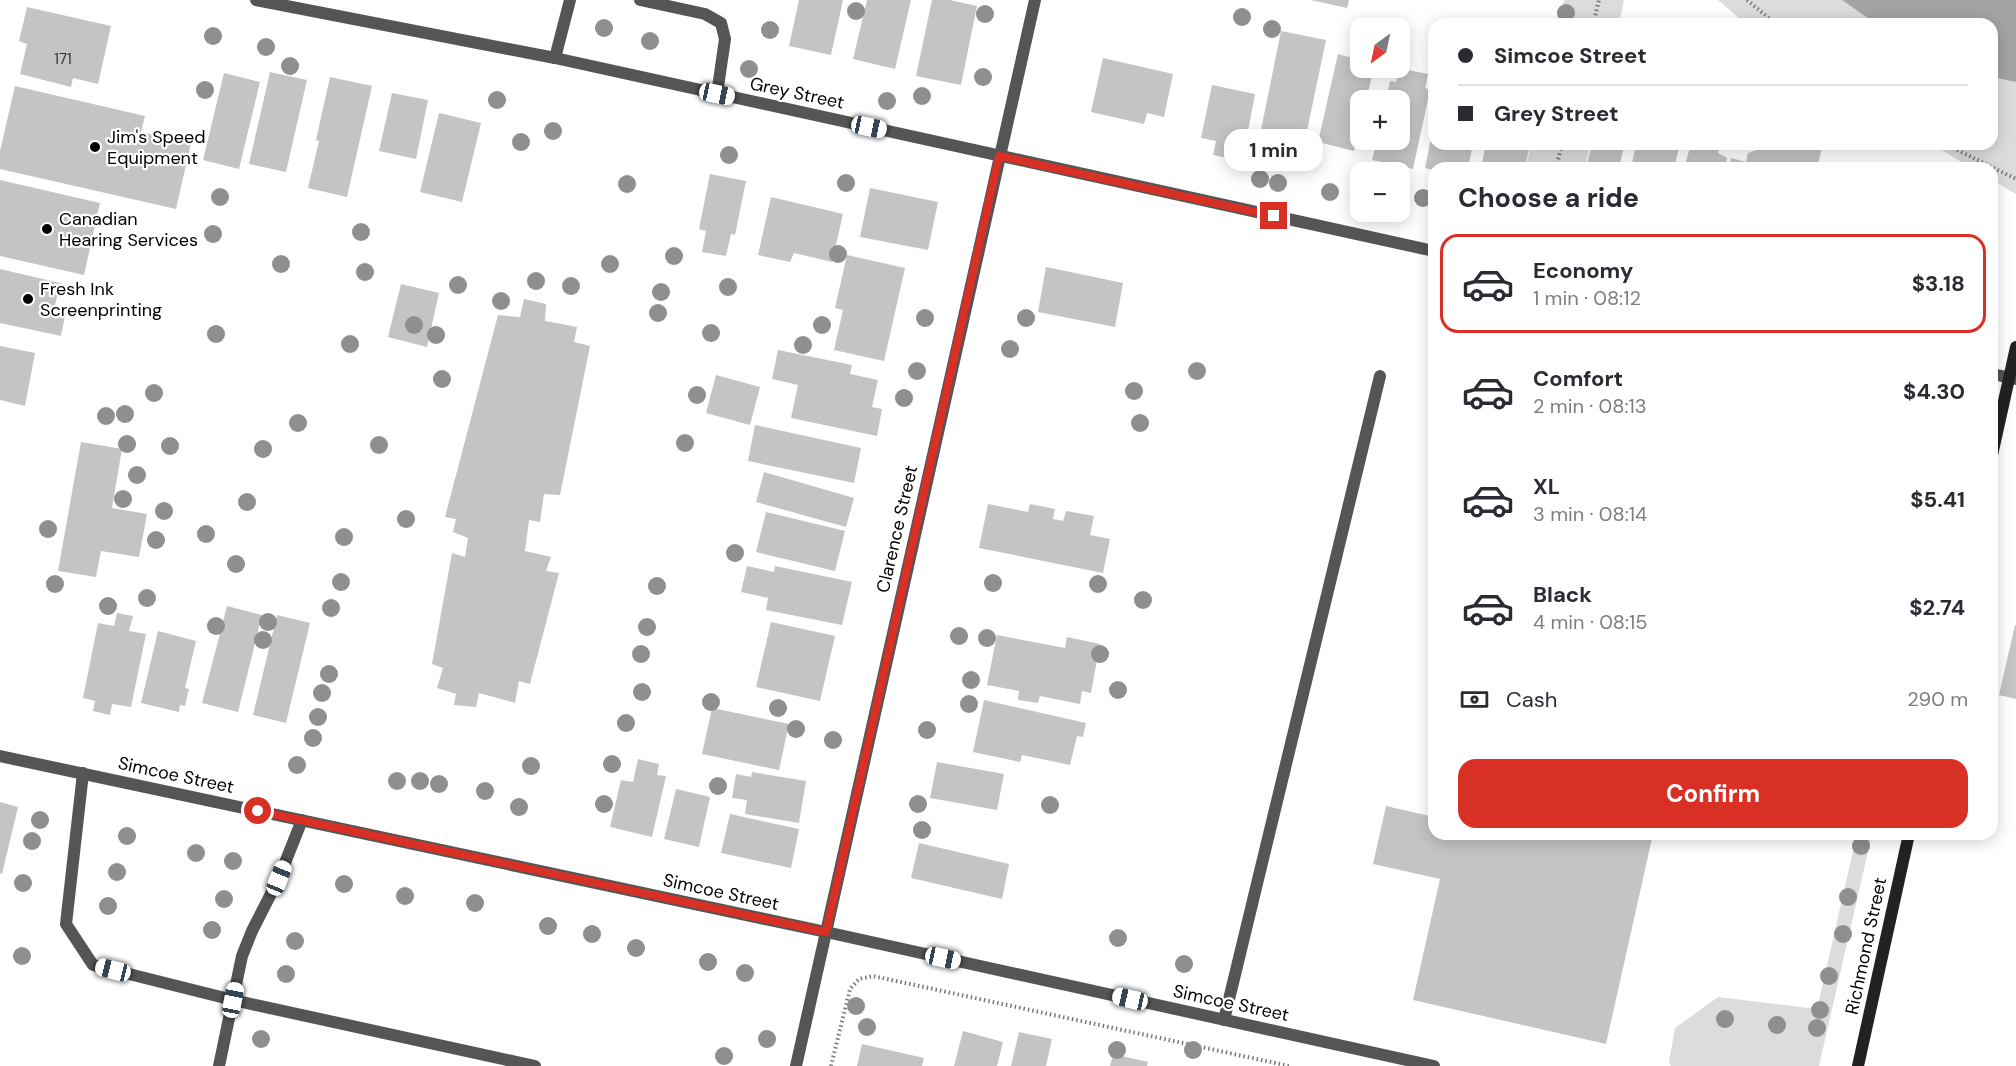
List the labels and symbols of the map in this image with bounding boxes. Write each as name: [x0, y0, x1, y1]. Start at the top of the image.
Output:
north arrow: [1350, 18, 1410, 78]
house number: 171: [54, 49, 72, 69]
street label: Grey Street: [748, 71, 846, 115]
car: [698, 81, 736, 107]
car: [850, 114, 888, 140]
place label: Jim's Speed Equipment: [107, 125, 206, 170]
callout: 1 min: [1224, 129, 1324, 171]
marker: Jim's Speed Equipment: [88, 140, 102, 154]
route end: [1260, 202, 1287, 229]
place label: Canadian Hearing Services: [59, 207, 198, 252]
marker: Canadian Hearing Services: [40, 222, 54, 236]
place label: Fresh Ink Screenprinting: [40, 277, 162, 322]
marker: Fresh Ink Screenprinting: [21, 292, 35, 306]
street label: Clarence Street: [871, 463, 923, 595]
street label: Simcoe Street: [116, 751, 236, 799]
route start: [244, 797, 271, 824]
car: [264, 858, 294, 898]
street label: Simcoe Street: [661, 868, 781, 916]
street label: Richmond Street: [1840, 875, 1892, 1017]
car: [924, 945, 962, 971]
car: [93, 957, 133, 983]
street label: Simcoe Street: [1171, 979, 1291, 1027]
car: [221, 981, 245, 1019]
car: [1110, 986, 1150, 1012]

